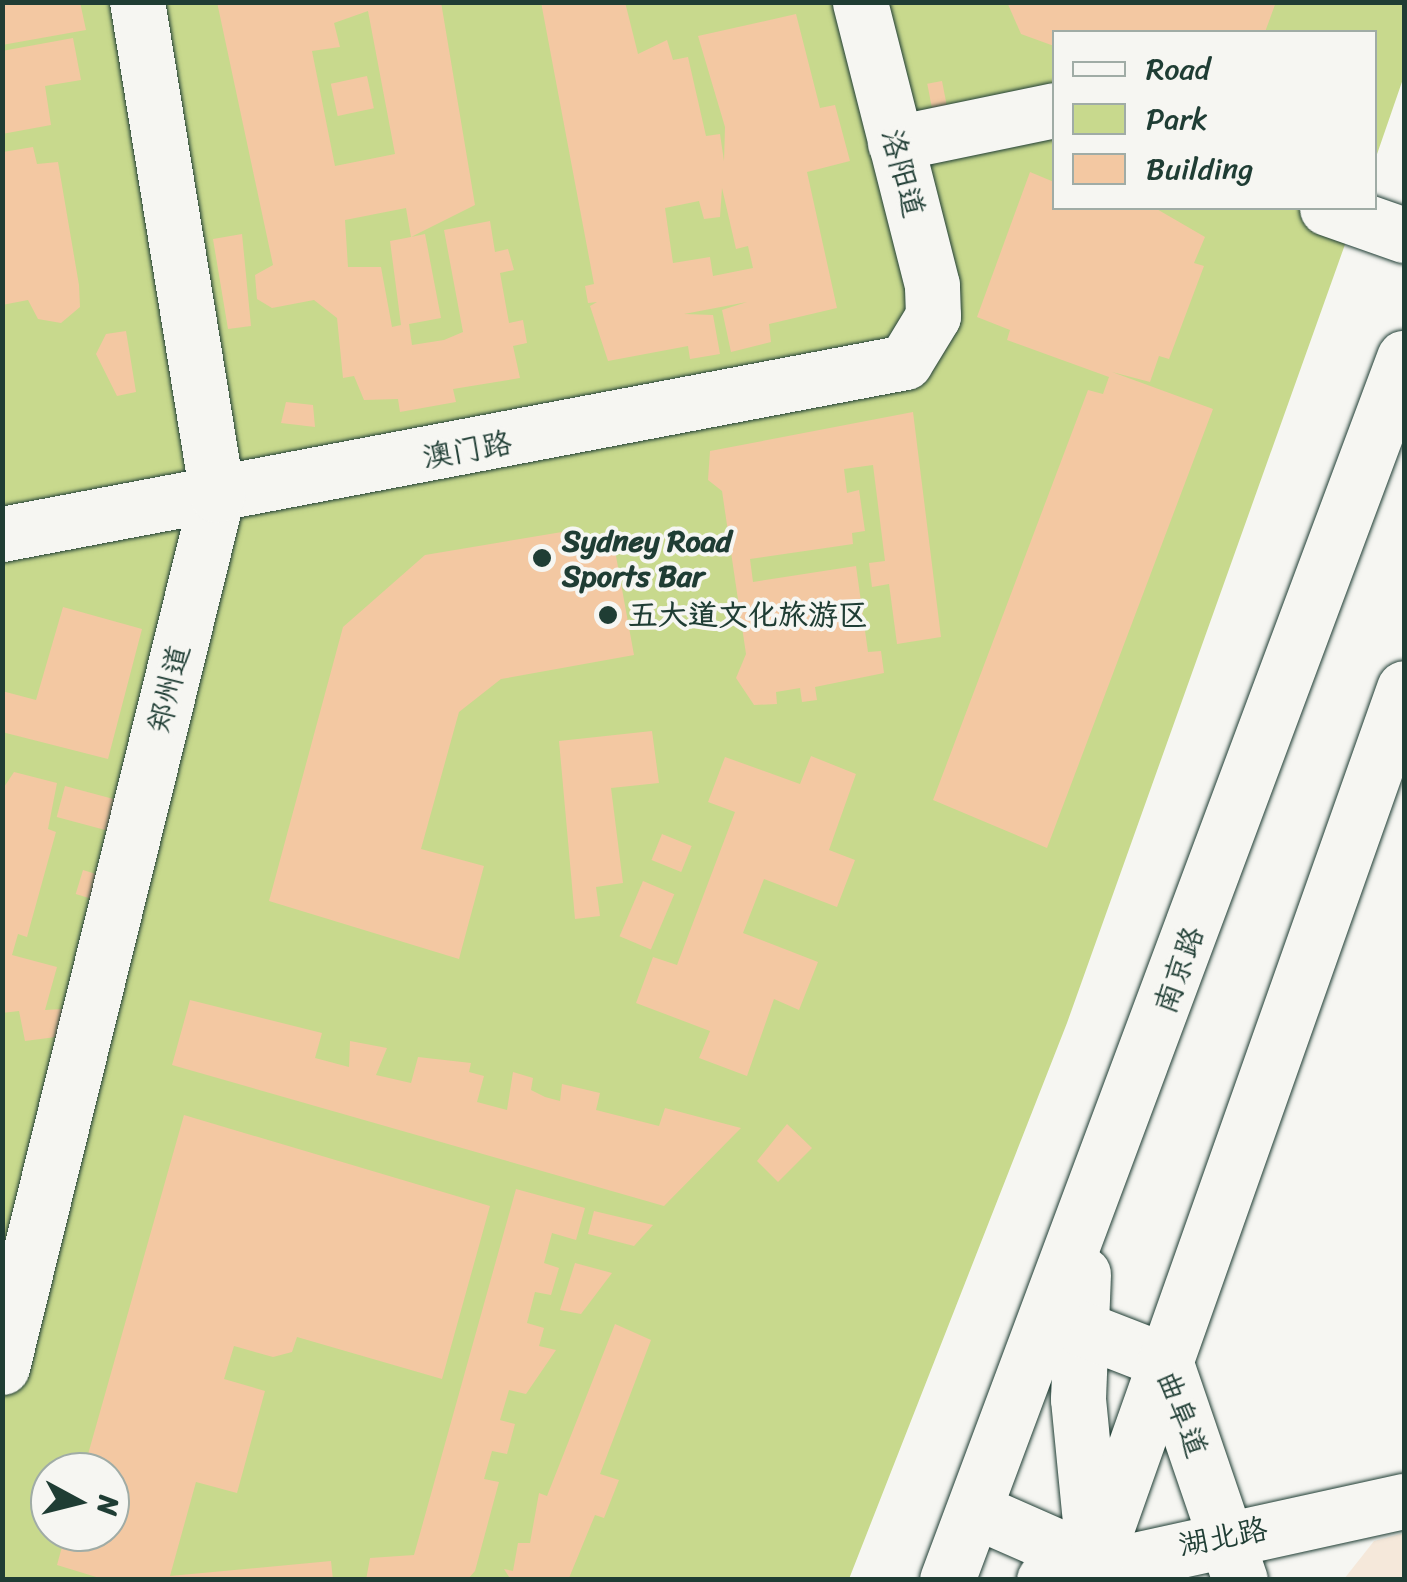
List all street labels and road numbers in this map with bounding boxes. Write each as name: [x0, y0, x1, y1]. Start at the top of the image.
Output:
street label: 洛阳道: [874, 125, 932, 221]
street label: 澳门路: [420, 424, 514, 476]
street label: 郑州道: [141, 641, 197, 737]
street label: 南京路: [1147, 922, 1211, 1018]
street label: 曲阜道: [1149, 1366, 1215, 1462]
street label: 湖北路: [1175, 1511, 1271, 1563]

